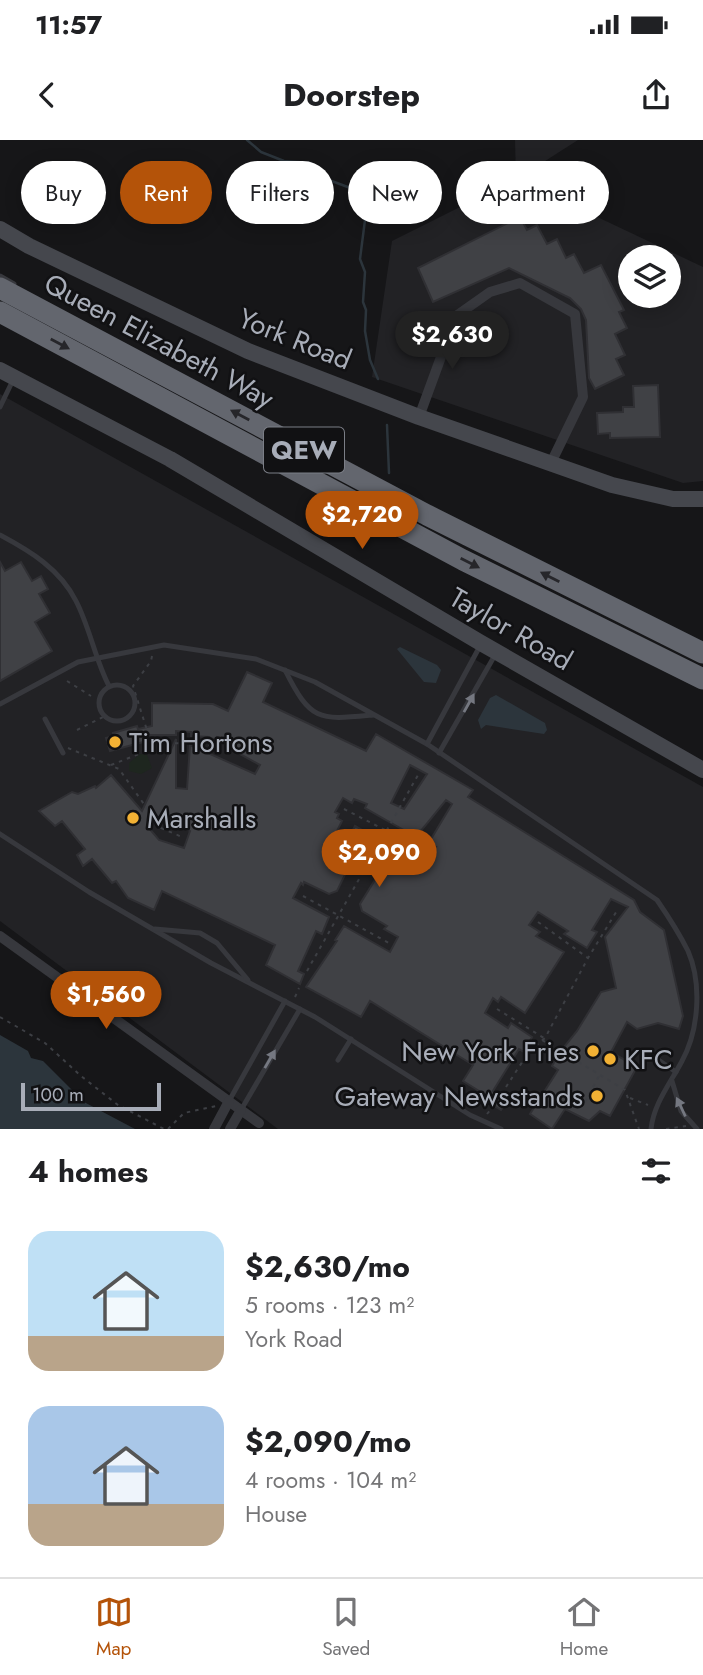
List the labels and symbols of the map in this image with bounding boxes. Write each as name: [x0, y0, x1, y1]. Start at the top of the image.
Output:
street label: Queen Elizabeth Way: [37, 263, 282, 419]
street label: York Road: [232, 298, 358, 380]
pin: $2,630: [395, 312, 509, 371]
one-way arrow: [50, 338, 70, 350]
one-way arrow: [229, 410, 249, 422]
road number: QEW: [264, 428, 344, 472]
pin: $2,720: [305, 492, 419, 551]
one-way arrow: [460, 557, 480, 568]
one-way arrow: [540, 572, 560, 583]
street label: Taylor Road: [442, 577, 580, 681]
one-way arrow: [463, 693, 475, 712]
place label: Tim Hortons: [129, 722, 272, 763]
marker: Tim Hortons: [107, 734, 123, 750]
place label: Marshalls: [147, 798, 256, 839]
marker: Marshalls: [125, 810, 141, 826]
pin: $2,090: [322, 830, 436, 889]
pin: $1,560: [49, 972, 163, 1031]
place label: New York Fries: [401, 1031, 579, 1072]
place label: KFC: [624, 1039, 673, 1080]
marker: New York Fries: [585, 1043, 601, 1059]
one-way arrow: [264, 1050, 276, 1069]
marker: KFC: [602, 1051, 618, 1067]
place label: Gateway Newsstands: [335, 1076, 583, 1117]
scale bar: [21, 1080, 161, 1112]
marker: Gateway Newsstands: [589, 1088, 605, 1104]
one-way arrow: [675, 1097, 687, 1117]

